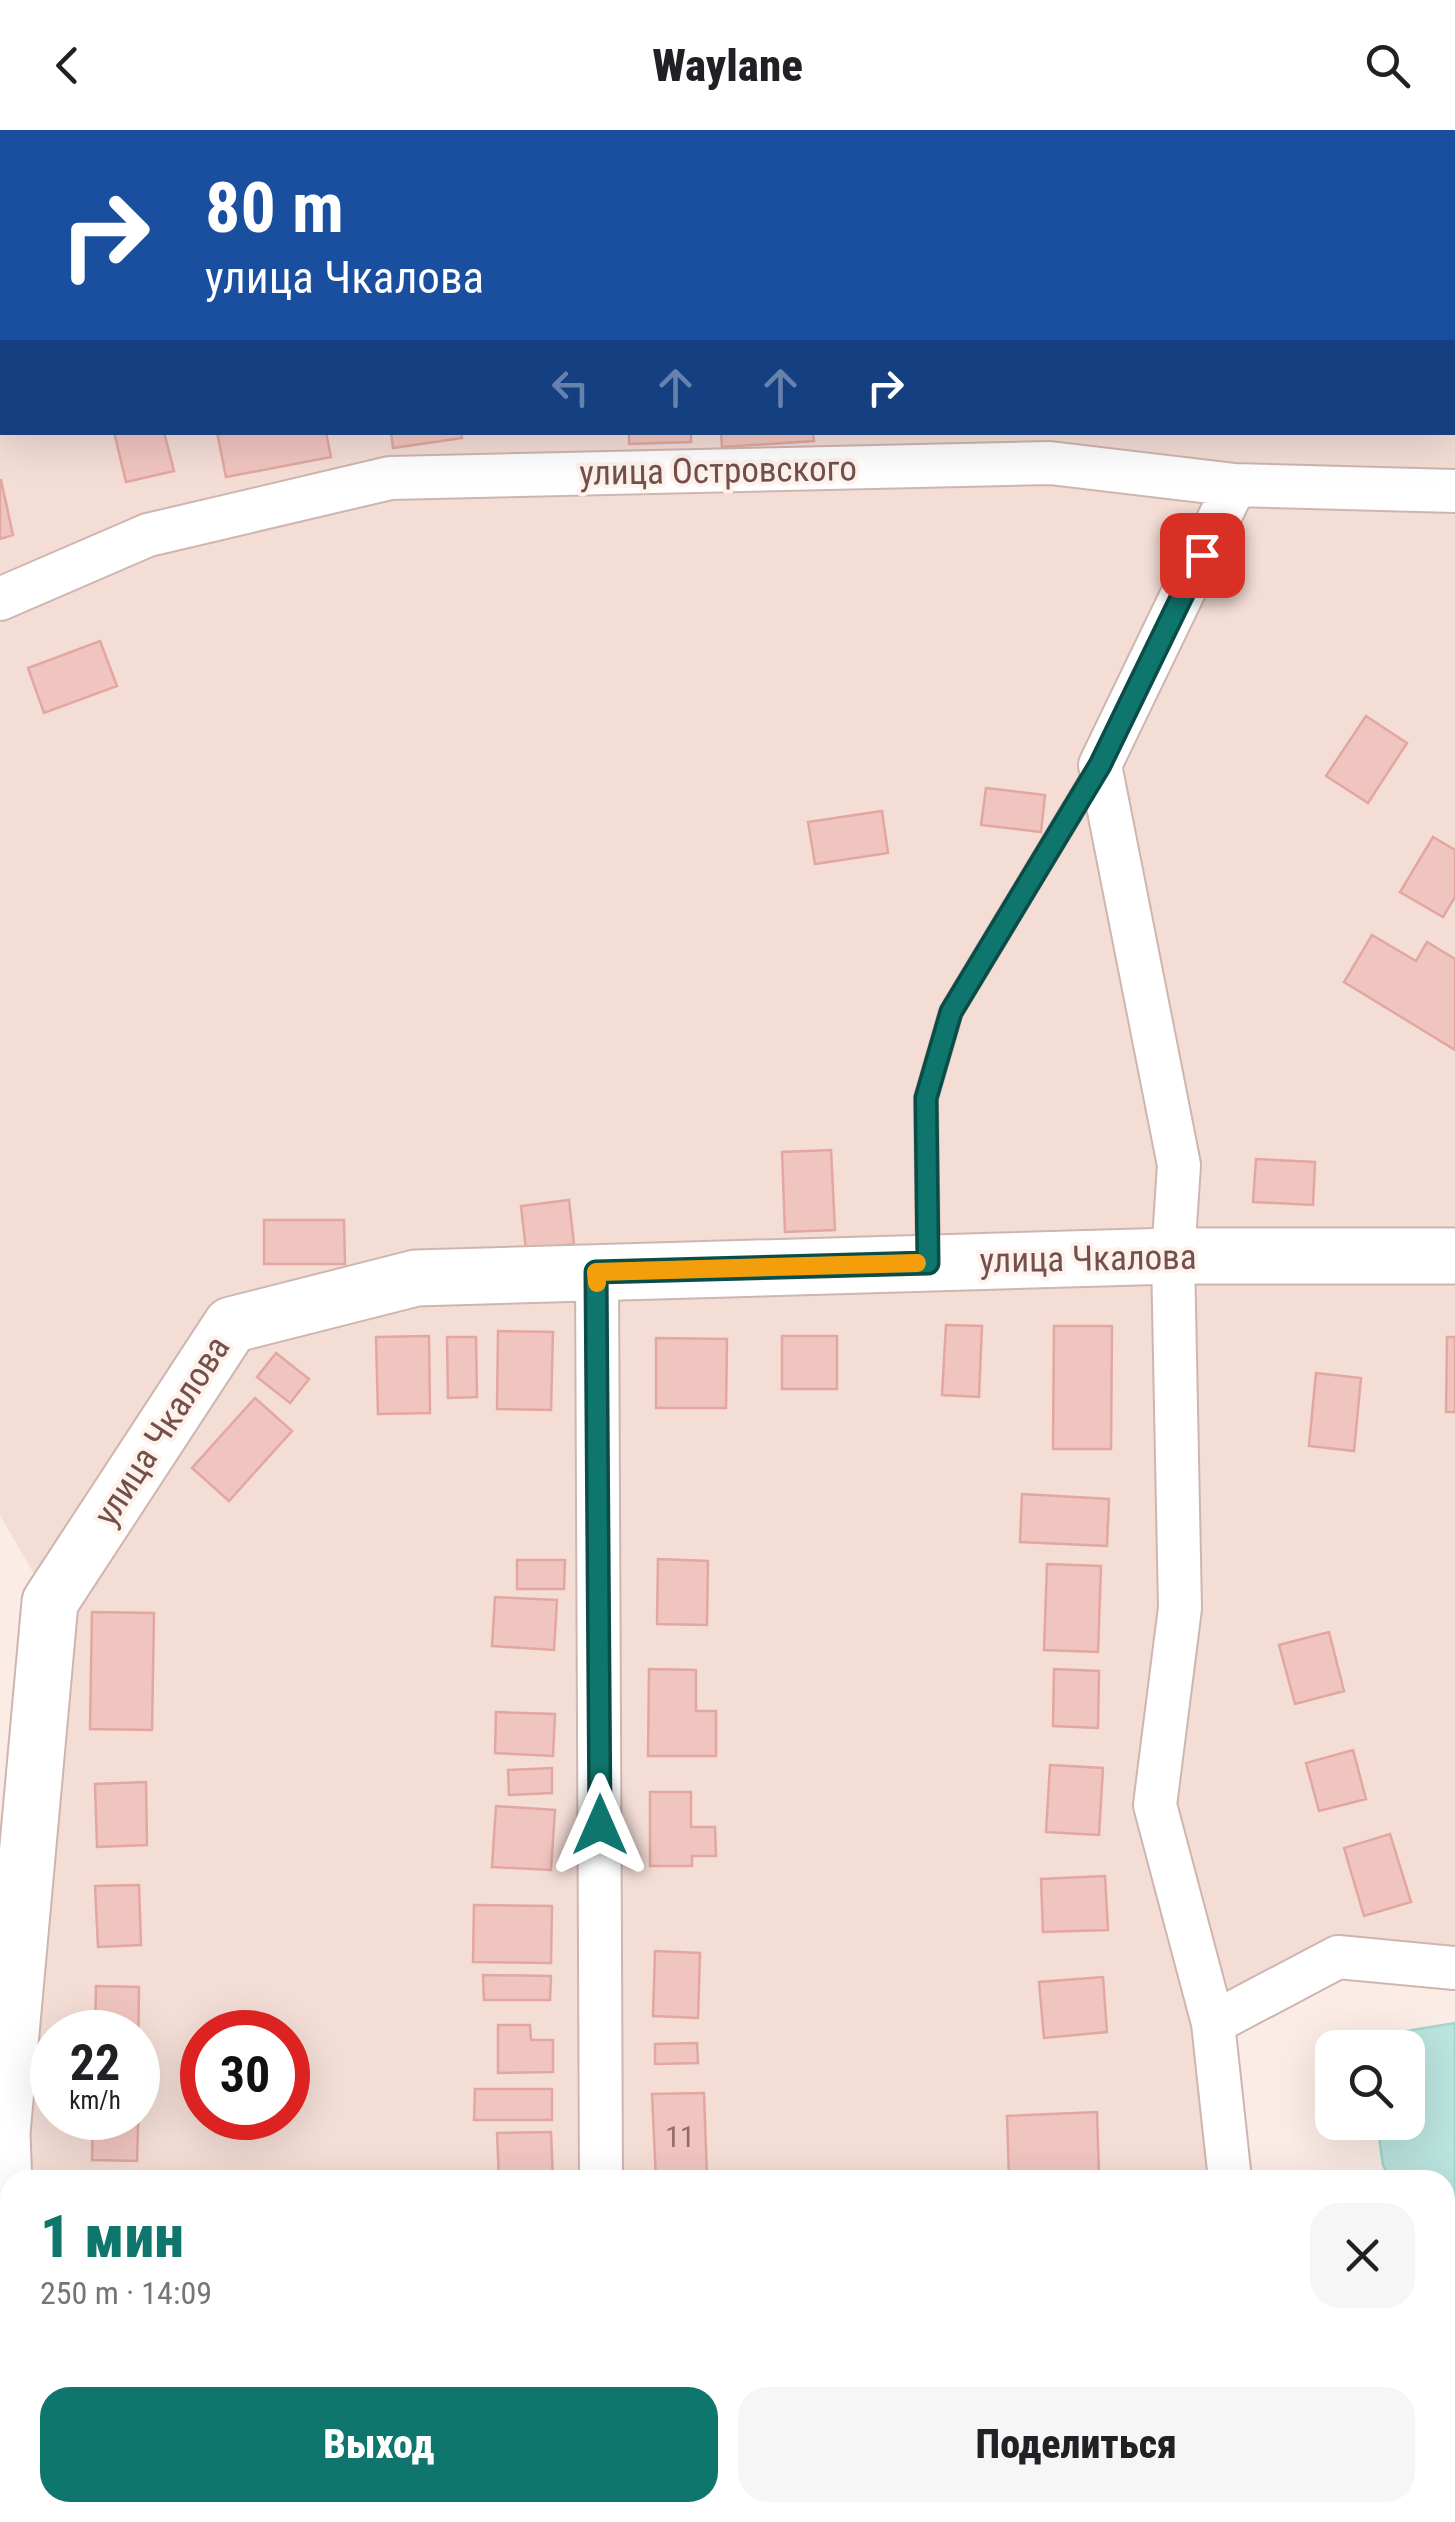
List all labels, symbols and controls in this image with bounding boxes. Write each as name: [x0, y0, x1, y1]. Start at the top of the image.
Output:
icon: back: [40, 38, 95, 93]
icon: search: [1360, 38, 1415, 93]
text: Waylane: [652, 39, 803, 92]
text: 80 m: [205, 167, 344, 249]
icon: right: [40, 170, 170, 300]
text: улица Чкалова: [205, 251, 484, 304]
icon: left: [543, 360, 598, 415]
icon: ahead: [648, 360, 703, 415]
icon: ahead: [753, 360, 808, 415]
icon: right: [858, 360, 913, 415]
street label: улица Островского: [579, 448, 857, 494]
pin: [1160, 513, 1245, 598]
icon: arrive: [1175, 528, 1230, 583]
street label: улица Чкалова: [979, 1237, 1197, 1281]
street label: улица Чкалова: [86, 1329, 238, 1533]
position arrow: [548, 1773, 652, 1877]
speed limit sign: 30: [180, 2010, 310, 2140]
map controls: [1315, 2030, 1425, 2140]
button: search: [1315, 2030, 1425, 2140]
text: 22: [70, 2034, 120, 2092]
text: km/h: [69, 2086, 121, 2115]
house number: 11: [665, 2119, 695, 2154]
text: 1 мин: [40, 2201, 184, 2272]
button: close: [1310, 2203, 1415, 2308]
text: 250 m · 14:09: [40, 2274, 212, 2312]
button: Выход: [40, 2387, 718, 2502]
button: Поделиться: [738, 2387, 1415, 2502]

